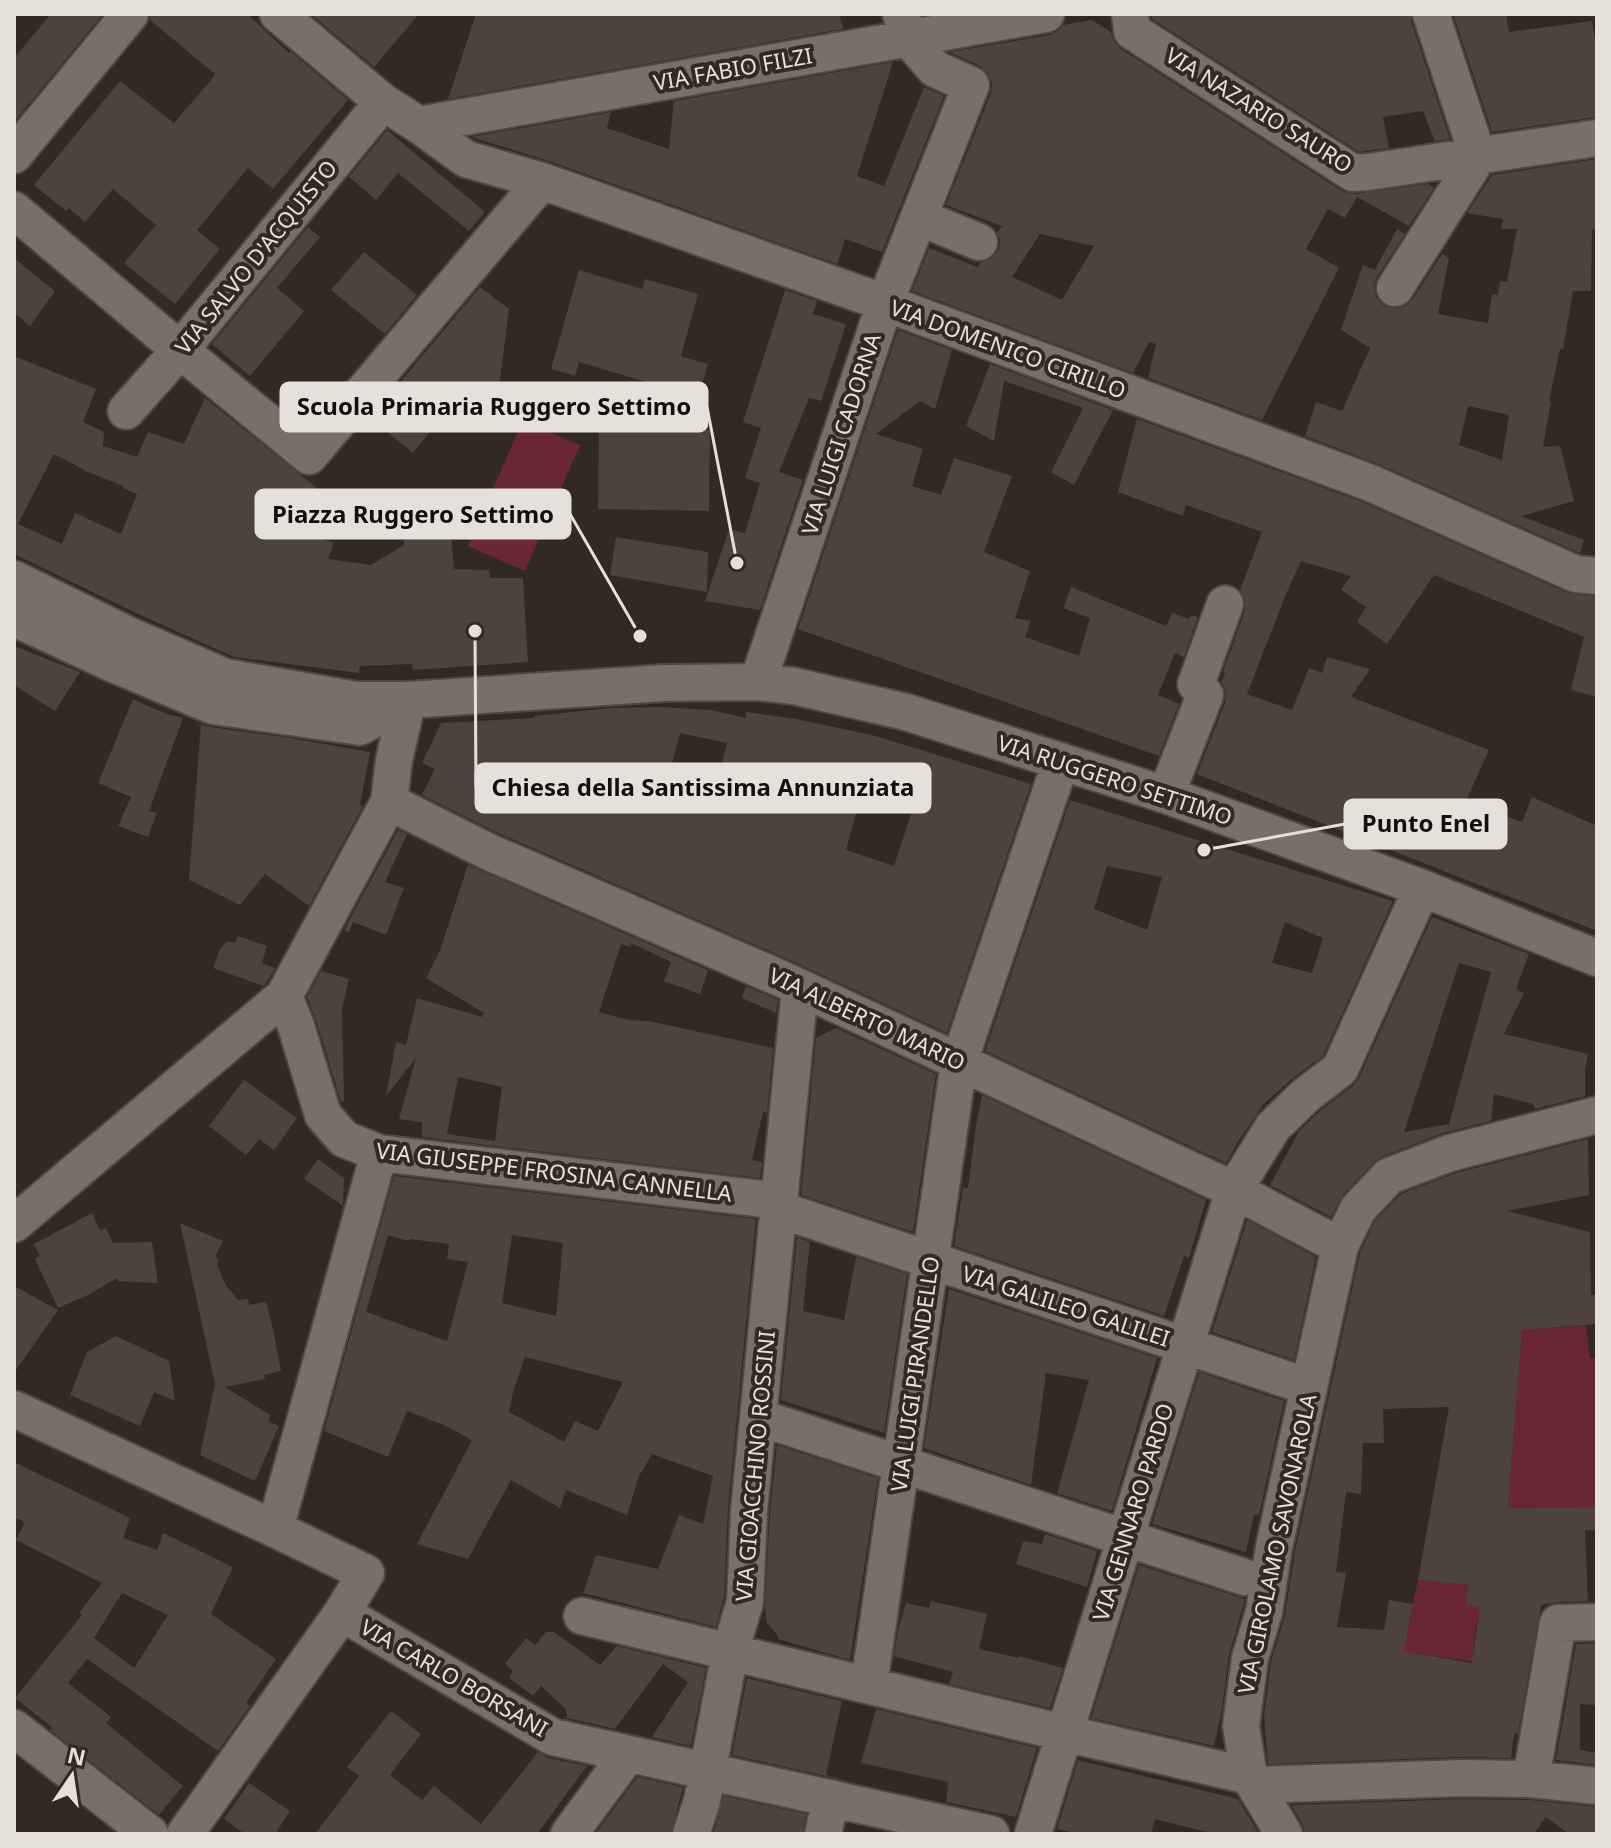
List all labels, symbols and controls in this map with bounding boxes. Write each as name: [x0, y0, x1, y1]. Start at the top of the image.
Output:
street label: VIA FABIO FILZI: [651, 39, 815, 97]
street label: VIA NAZARIO SAURO: [1160, 39, 1359, 179]
street label: VIA SALVO D'ACQUISTO: [167, 153, 343, 360]
street label: VIA DOMENICO CIRILLO: [886, 291, 1130, 405]
street label: VIA LUIGI CADORNA: [793, 328, 887, 538]
callout: Scuola Primaria Ruggero Settimo: [281, 383, 707, 431]
text: Scuola Primaria Ruggero Settimo: [297, 389, 691, 422]
callout: Piazza Ruggero Settimo: [256, 490, 570, 538]
text: Piazza Ruggero Settimo: [272, 497, 554, 530]
street label: VIA RUGGERO SETTIMO: [994, 727, 1236, 831]
callout: Chiesa della Santissima Annunziata: [476, 764, 930, 812]
text: Chiesa della Santissima Annunziata: [492, 770, 914, 803]
callout: Punto Enel: [1345, 800, 1506, 848]
text: Punto Enel: [1362, 806, 1490, 839]
street label: VIA ALBERTO MARIO: [764, 959, 970, 1077]
street label: VIA GIUSEPPE FROSINA CANNELLA: [375, 1134, 735, 1208]
street label: VIA LUIGI PIRANDELLO: [883, 1254, 945, 1494]
street label: VIA GALILEO GALILEI: [959, 1257, 1174, 1353]
street label: VIA GIOACCHINO ROSSINI: [727, 1329, 781, 1603]
street label: VIA GIROLAMO SAVONAROLA: [1230, 1390, 1323, 1697]
street label: VIA GENNARO PARDO: [1085, 1399, 1179, 1624]
street label: VIA CARLO BORSANI: [355, 1611, 554, 1743]
north arrow: [32, 1736, 112, 1816]
text: N: [65, 1739, 89, 1772]

